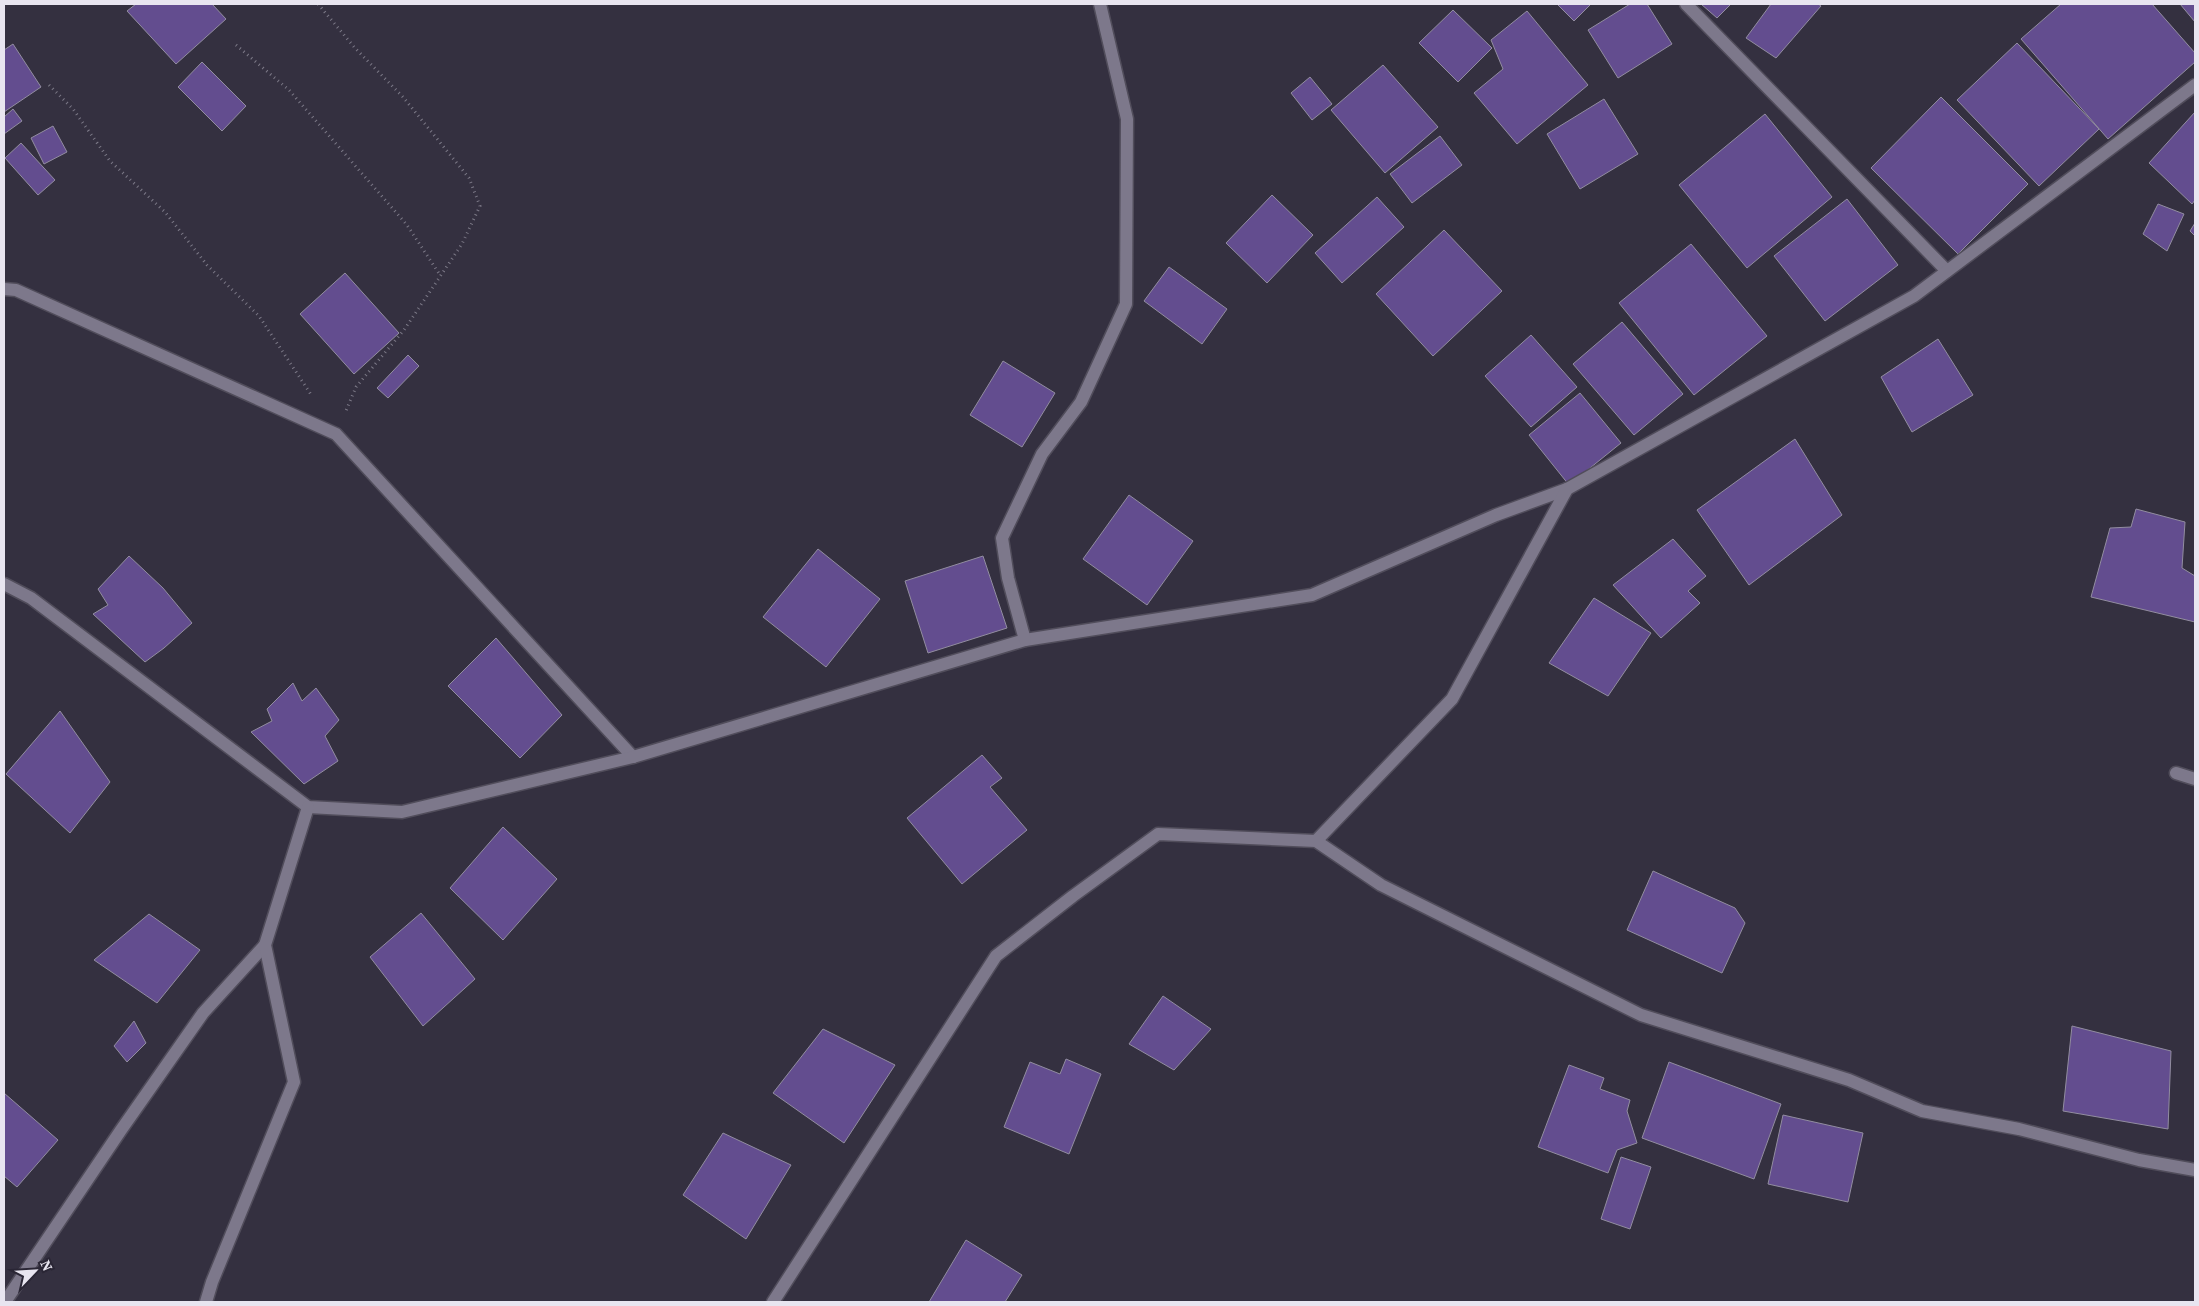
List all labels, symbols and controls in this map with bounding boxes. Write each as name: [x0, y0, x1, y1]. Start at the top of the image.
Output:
north arrow: [10, 1246, 60, 1296]
text: N: [36, 1257, 58, 1274]

